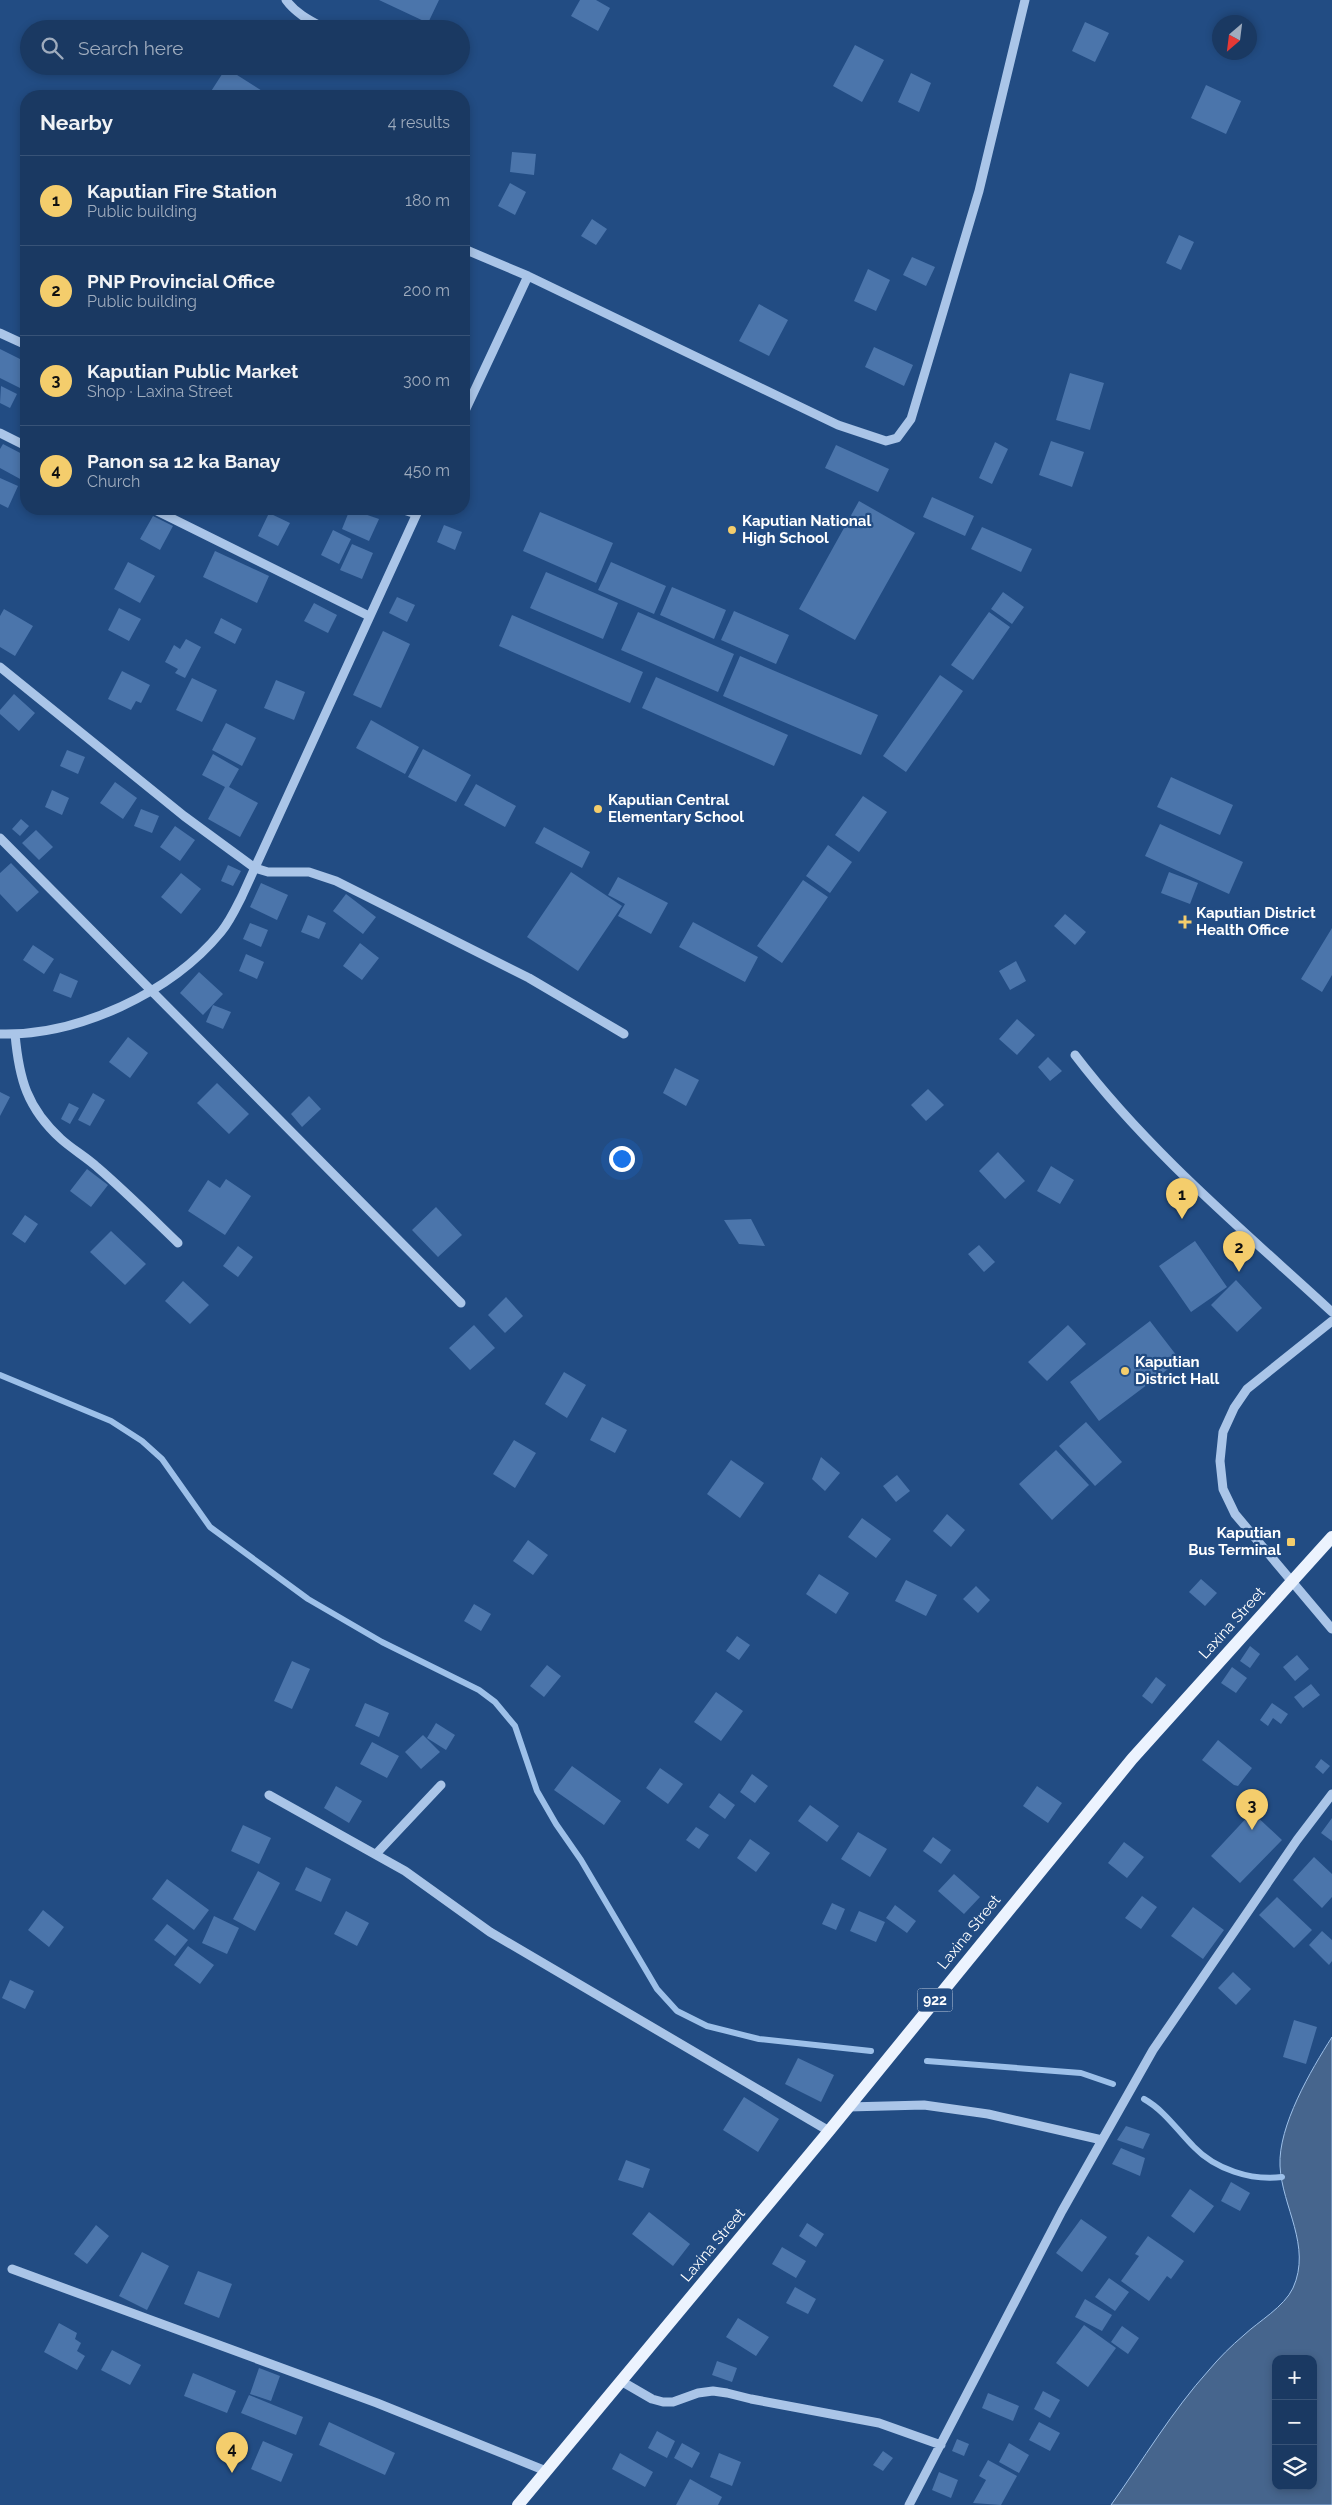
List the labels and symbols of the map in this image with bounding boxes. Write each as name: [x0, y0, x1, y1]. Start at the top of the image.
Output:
north arrow: [1212, 15, 1257, 60]
place label: Kaputian National High School: [742, 512, 871, 547]
marker: Kaputian National High School: [726, 524, 738, 536]
place label: Kaputian Central Elementary School: [608, 791, 744, 826]
marker: Kaputian Central Elementary School: [592, 803, 604, 815]
place label: Kaputian District Health Office: [1196, 904, 1316, 939]
marker: Kaputian District Health Office: [1178, 915, 1192, 929]
your location: [609, 1146, 635, 1172]
pin: 1: [1166, 1178, 1198, 1219]
pin: 2: [1223, 1231, 1255, 1272]
place label: Kaputian District Hall: [1135, 1353, 1220, 1388]
marker: Kaputian District Hall: [1119, 1365, 1131, 1377]
place label: Kaputian Bus Terminal: [1188, 1524, 1281, 1559]
marker: Kaputian Bus Terminal: [1285, 1536, 1297, 1548]
street label: Laxina Street: [1195, 1584, 1269, 1662]
pin: 3: [1236, 1789, 1268, 1830]
street label: Laxina Street: [934, 1891, 1004, 1973]
road number: 922: [918, 1988, 952, 2012]
street label: Laxina Street: [677, 2205, 749, 2285]
pin: 4: [216, 2432, 248, 2473]

